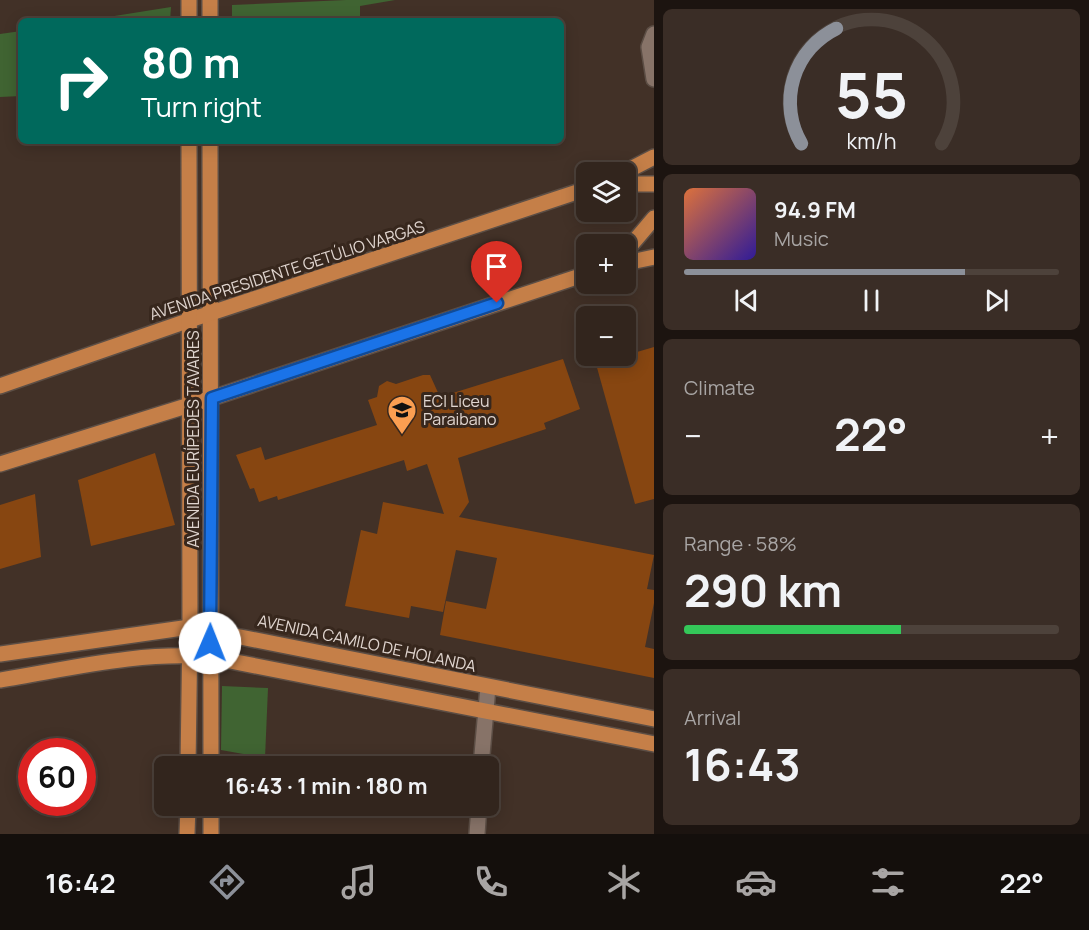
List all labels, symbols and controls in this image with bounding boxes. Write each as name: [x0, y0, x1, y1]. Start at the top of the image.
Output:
text: 80 m: [141, 33, 241, 91]
icon: right: [42, 42, 120, 120]
text: 55: [835, 51, 908, 137]
text: Turn right: [141, 88, 262, 125]
text: km/h: [847, 126, 896, 155]
map controls: [576, 162, 636, 366]
button: layers: [576, 162, 636, 222]
text: 94.9 FM: [774, 195, 856, 225]
street label: AVENIDA PRESIDENTE GETÚLIO VARGAS: [147, 215, 428, 325]
text: Music: [774, 225, 829, 252]
button: +: [576, 234, 636, 294]
pin: [471, 241, 522, 303]
icon: arrive: [480, 250, 513, 283]
icon: previous: [730, 284, 763, 317]
icon: pause: [855, 284, 888, 317]
icon: next: [980, 284, 1013, 317]
button: −: [576, 306, 636, 366]
street label: AVENIDA EURÍPEDES TAVARES: [182, 330, 204, 548]
text: Climate: [684, 374, 755, 401]
place label: ECI Liceu Paraibano: [423, 390, 497, 430]
school or university icon: ECI Liceu Paraibano: [386, 394, 418, 436]
text: 22°: [834, 403, 908, 465]
text: −: [684, 413, 702, 458]
text: +: [1040, 413, 1059, 458]
text: Range · 58%: [684, 530, 797, 557]
text: 290 km: [684, 559, 842, 621]
street label: AVENIDA CAMILO DE HOLANDA: [256, 609, 478, 677]
position arrow: [178, 611, 242, 675]
text: Arrival: [684, 704, 741, 731]
text: 16:43: [684, 733, 801, 795]
speed limit sign: 60: [18, 738, 96, 816]
text: 16:43 · 1 min · 180 m: [226, 771, 427, 801]
icon: directions: [206, 861, 248, 903]
icon: music: [338, 861, 380, 903]
icon: phone: [470, 861, 512, 903]
icon: climate: [603, 861, 645, 903]
icon: car: [735, 861, 777, 903]
icon: filters: [867, 861, 909, 903]
text: 16:42: [45, 864, 116, 901]
text: 22°: [999, 864, 1044, 901]

